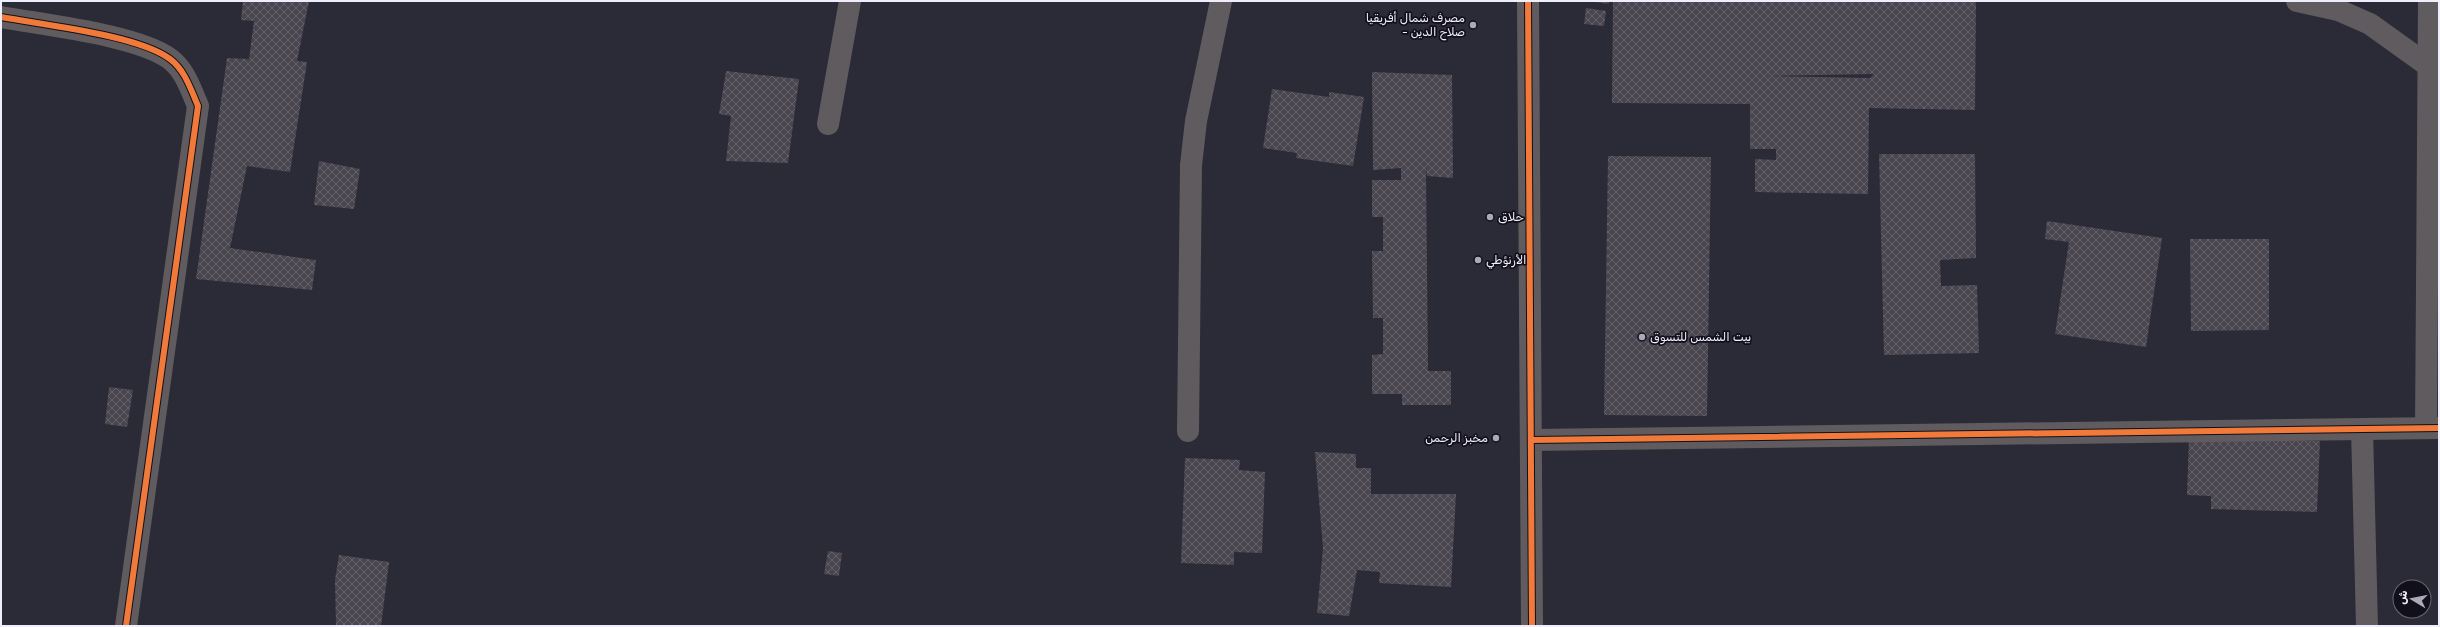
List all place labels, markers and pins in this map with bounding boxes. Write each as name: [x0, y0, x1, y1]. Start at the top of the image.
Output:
place label: مصرف شمال أفريقيا - صلاح الدين: [1366, 11, 1465, 41]
marker: مصرف شمال أفريقيا - صلاح الدين: [1468, 20, 1478, 30]
place label: حلاق: [1498, 210, 1524, 224]
marker: حلاق: [1485, 212, 1495, 222]
place label: الأرنؤطي: [1486, 253, 1527, 269]
marker: الأرنؤطي: [1473, 255, 1483, 265]
place label: بيت الشمس للتسوق: [1650, 330, 1751, 345]
marker: بيت الشمس للتسوق: [1637, 332, 1647, 342]
place label: مخبز الرحمن: [1425, 431, 1488, 446]
marker: مخبز الرحمن: [1491, 433, 1501, 443]

